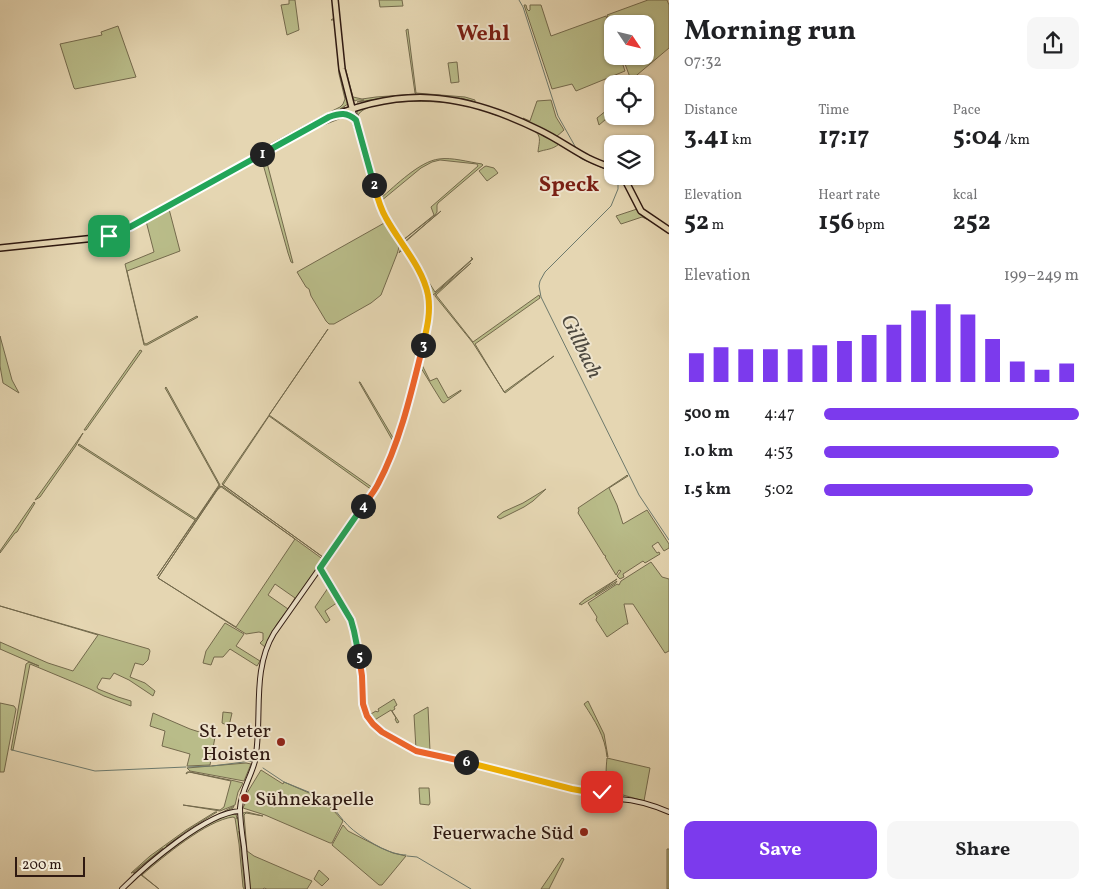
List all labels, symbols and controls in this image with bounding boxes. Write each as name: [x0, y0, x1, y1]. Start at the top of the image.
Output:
text: Morning run: [684, 12, 856, 51]
north arrow: [604, 15, 654, 65]
map controls: [604, 15, 654, 185]
button: share: [1027, 17, 1079, 69]
district label: Wehl: [456, 19, 510, 50]
text: 07:32: [684, 51, 722, 73]
button: locate: [604, 75, 654, 125]
text: Distance: [684, 101, 738, 120]
text: Time: [818, 101, 849, 120]
text: Pace: [953, 101, 981, 120]
text: 3.41: [684, 120, 729, 155]
text: 17:17: [818, 120, 869, 155]
text: 5:04: [953, 120, 1002, 155]
text: km: [729, 131, 752, 150]
text: /km: [1002, 131, 1030, 150]
button: layers: [604, 135, 654, 185]
pin: 1: [250, 142, 274, 166]
text: 1: [260, 145, 265, 164]
district label: Speck: [539, 170, 599, 201]
pin: 2: [362, 172, 386, 198]
text: 2: [371, 176, 378, 195]
text: Elevation: [684, 186, 742, 205]
text: Heart rate: [818, 186, 880, 205]
text: kcal: [953, 186, 978, 205]
text: 52: [684, 205, 709, 240]
text: 156: [818, 205, 854, 240]
text: 252: [953, 205, 991, 240]
pin: [88, 215, 130, 257]
text: m: [709, 216, 724, 235]
text: bpm: [854, 216, 885, 235]
icon: arrive: [95, 222, 123, 250]
text: Elevation: [684, 265, 751, 287]
text: 199–249 m: [1004, 265, 1079, 287]
water label: Gillbach: [553, 310, 609, 384]
pin: 3: [410, 332, 436, 358]
text: 3: [420, 336, 427, 355]
text: 500 m: [684, 403, 730, 425]
text: 4:47: [764, 403, 795, 425]
text: 1.0 km: [684, 441, 733, 463]
text: 4:53: [764, 441, 793, 463]
text: 1.5 km: [684, 479, 731, 501]
text: 5:02: [764, 479, 794, 501]
pin: 4: [350, 494, 376, 518]
text: 4: [359, 497, 368, 516]
pin: 5: [346, 644, 372, 668]
text: 5: [356, 647, 363, 666]
place label: St. Peter Hoisten: [199, 718, 271, 769]
marker: St. Peter Hoisten: [275, 736, 287, 748]
pin: 6: [454, 750, 478, 774]
text: 6: [463, 753, 470, 772]
pin: [581, 771, 623, 813]
icon: check: [588, 778, 616, 806]
place label: Sühnekapelle: [255, 786, 374, 814]
marker: Sühnekapelle: [239, 792, 251, 804]
place label: Feuerwache Süd: [432, 820, 574, 848]
button: Save: [684, 821, 877, 879]
button: Share: [887, 821, 1079, 879]
marker: Feuerwache Süd: [578, 826, 590, 838]
scale bar: [15, 854, 85, 877]
text: 200 m: [22, 856, 62, 875]

